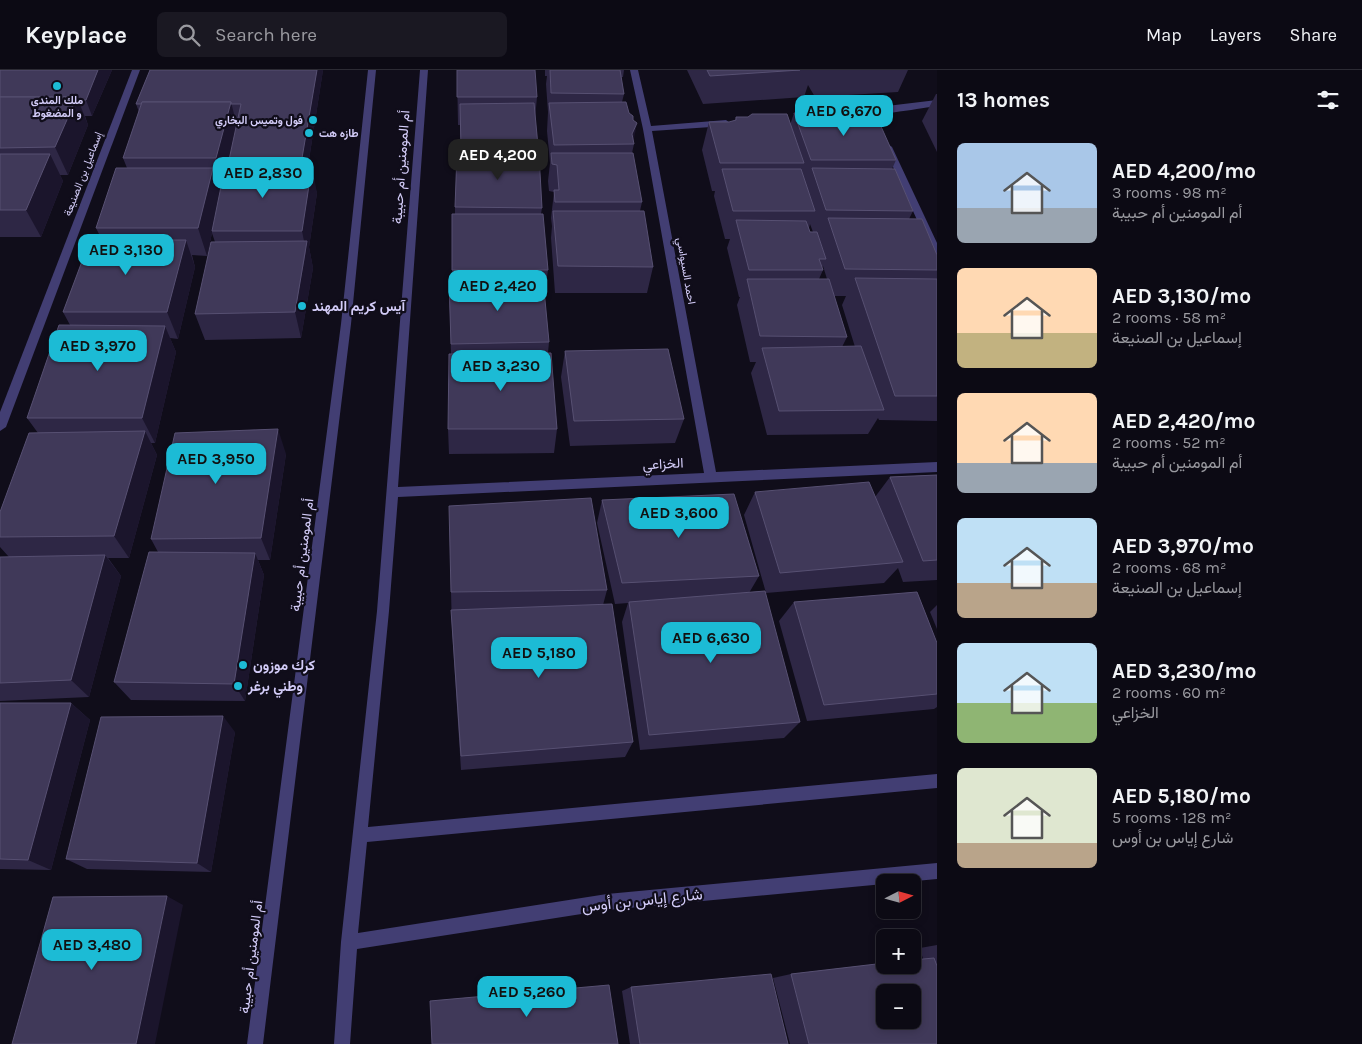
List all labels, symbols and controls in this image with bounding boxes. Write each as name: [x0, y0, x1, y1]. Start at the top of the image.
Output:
search box: [157, 12, 507, 57]
text: Keyplace: [25, 21, 127, 49]
icon: search: [175, 21, 203, 49]
text: Search here: [215, 24, 317, 46]
text: Map: [1146, 24, 1182, 46]
text: Layers: [1210, 24, 1262, 46]
text: Share: [1290, 24, 1337, 46]
marker: ملك المندي و المضغوط: [51, 80, 63, 92]
icon: filters: [1314, 86, 1342, 114]
text: 13 homes: [957, 88, 1050, 112]
place label: ملك المندي و المضغوط: [31, 94, 83, 120]
pin: AED 6,670: [787, 94, 901, 137]
text: AED 6,670: [806, 101, 882, 120]
street label: أم المومنين أم حبيبة: [389, 110, 413, 224]
place label: فول وتميس البخاري: [215, 114, 303, 129]
marker: فول وتميس البخاري: [307, 114, 319, 126]
marker: طازه هت: [303, 127, 315, 139]
place label: طازه هت: [319, 127, 359, 140]
street label: إسماعيل بن الصنيعة: [61, 130, 105, 218]
pin: AED 4,200: [441, 138, 555, 181]
text: AED 4,200: [459, 145, 537, 164]
pin: AED 2,830: [206, 156, 320, 199]
text: AED 4,200/mo: [1112, 159, 1256, 183]
text: AED 2,830: [224, 163, 302, 182]
icon: home: [997, 163, 1057, 223]
text: 3 rooms · 98 m²: [1112, 183, 1227, 202]
text: أم المومنين أم حبيبة: [1112, 203, 1242, 222]
pin: AED 3,130: [69, 234, 183, 276]
street label: احمد السيواسي: [671, 237, 698, 306]
text: AED 3,130: [89, 240, 163, 259]
pin: AED 2,420: [441, 270, 555, 312]
text: AED 2,420: [459, 276, 537, 295]
text: AED 3,130/mo: [1112, 284, 1251, 308]
icon: home: [997, 288, 1057, 348]
place label: آيس كريم المهند: [312, 298, 407, 315]
marker: آيس كريم المهند: [296, 300, 308, 312]
text: 2 rooms · 58 m²: [1112, 308, 1226, 327]
text: إسماعيل بن الصنيعة: [1112, 328, 1242, 347]
pin: AED 3,970: [41, 330, 155, 372]
text: AED 3,970: [60, 336, 136, 355]
pin: AED 3,230: [444, 350, 558, 392]
text: AED 3,230: [462, 356, 540, 375]
text: AED 2,420/mo: [1112, 409, 1255, 433]
icon: home: [997, 413, 1057, 473]
text: 2 rooms · 52 m²: [1112, 433, 1226, 452]
pin: AED 3,950: [159, 442, 273, 485]
text: AED 3,950: [177, 449, 255, 468]
text: أم المومنين أم حبيبة: [1112, 453, 1242, 472]
street label: الخزاعي: [642, 454, 684, 477]
pin: AED 3,600: [622, 496, 736, 539]
street label: أم المومنين أم حبيبة: [287, 497, 317, 613]
text: AED 3,600: [640, 503, 718, 522]
text: AED 3,970/mo: [1112, 534, 1254, 558]
icon: home: [997, 538, 1057, 598]
text: 2 rooms · 68 m²: [1112, 558, 1226, 577]
text: إسماعيل بن الصنيعة: [1112, 578, 1242, 597]
pin: AED 6,630: [654, 622, 768, 664]
text: AED 6,630: [672, 628, 750, 647]
pin: AED 5,180: [482, 636, 596, 679]
text: AED 5,180: [502, 643, 576, 662]
place label: كرك موزون: [253, 657, 315, 674]
marker: كرك موزون: [237, 659, 249, 671]
text: AED 3,230/mo: [1112, 659, 1256, 683]
icon: home: [997, 663, 1057, 723]
place label: وطني برغر: [247, 678, 303, 698]
marker: وطني برغر: [232, 680, 244, 692]
text: 2 rooms · 60 m²: [1112, 683, 1226, 702]
text: الخزاعي: [1112, 703, 1159, 722]
text: AED 5,180/mo: [1112, 784, 1251, 808]
icon: home: [997, 788, 1057, 848]
text: 5 rooms · 128 m²: [1112, 808, 1232, 827]
text: شارع إياس بن أوس: [1112, 828, 1233, 847]
north arrow: [876, 874, 921, 919]
map controls: [876, 874, 921, 1029]
street label: شارع إياس بن أوس: [581, 884, 704, 918]
street label: أم المومنين أم حبيبة: [236, 899, 266, 1015]
pin: AED 3,480: [35, 928, 149, 971]
button: +: [876, 929, 921, 974]
text: AED 3,480: [53, 935, 131, 954]
pin: AED 5,260: [470, 976, 584, 1018]
text: AED 5,260: [488, 982, 566, 1001]
button: −: [876, 984, 921, 1029]

